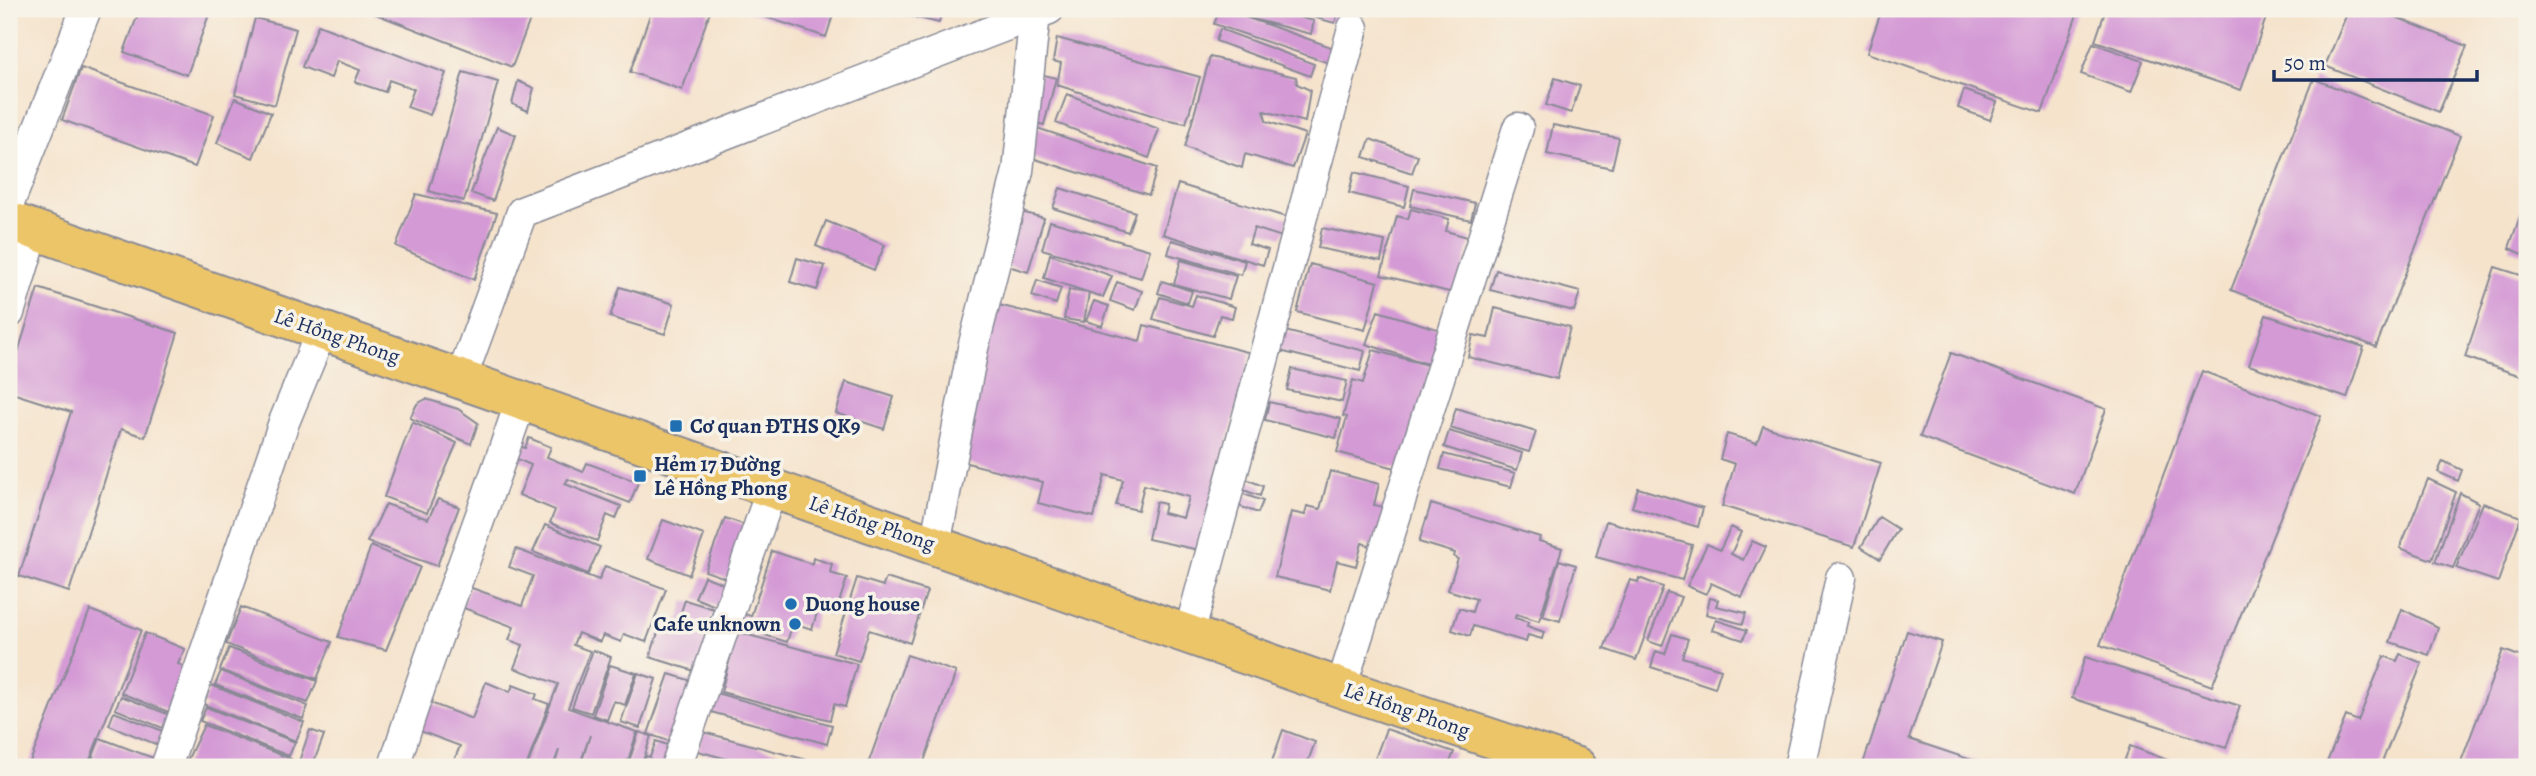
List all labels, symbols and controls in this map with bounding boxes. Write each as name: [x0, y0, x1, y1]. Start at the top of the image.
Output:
scale bar: [2274, 38, 2476, 82]
text: 50 m: [2284, 49, 2326, 77]
street label: Lê Hồng Phong: [270, 301, 404, 371]
place label: Cơ quan ĐTHS QK9: [690, 412, 861, 440]
marker: Cơ quan ĐTHS QK9: [668, 418, 684, 434]
place label: Hẻm 17 Đường Lê Hồng Phong: [654, 450, 788, 502]
marker: Hẻm 17 Đường Lê Hồng Phong: [632, 468, 648, 484]
street label: Lê Hồng Phong: [805, 488, 939, 558]
place label: Duong house: [805, 590, 920, 618]
marker: Duong house: [783, 596, 799, 612]
place label: Cafe unknown: [654, 610, 781, 638]
marker: Cafe unknown: [787, 616, 803, 632]
street label: Lê Hồng Phong: [1340, 675, 1474, 745]

